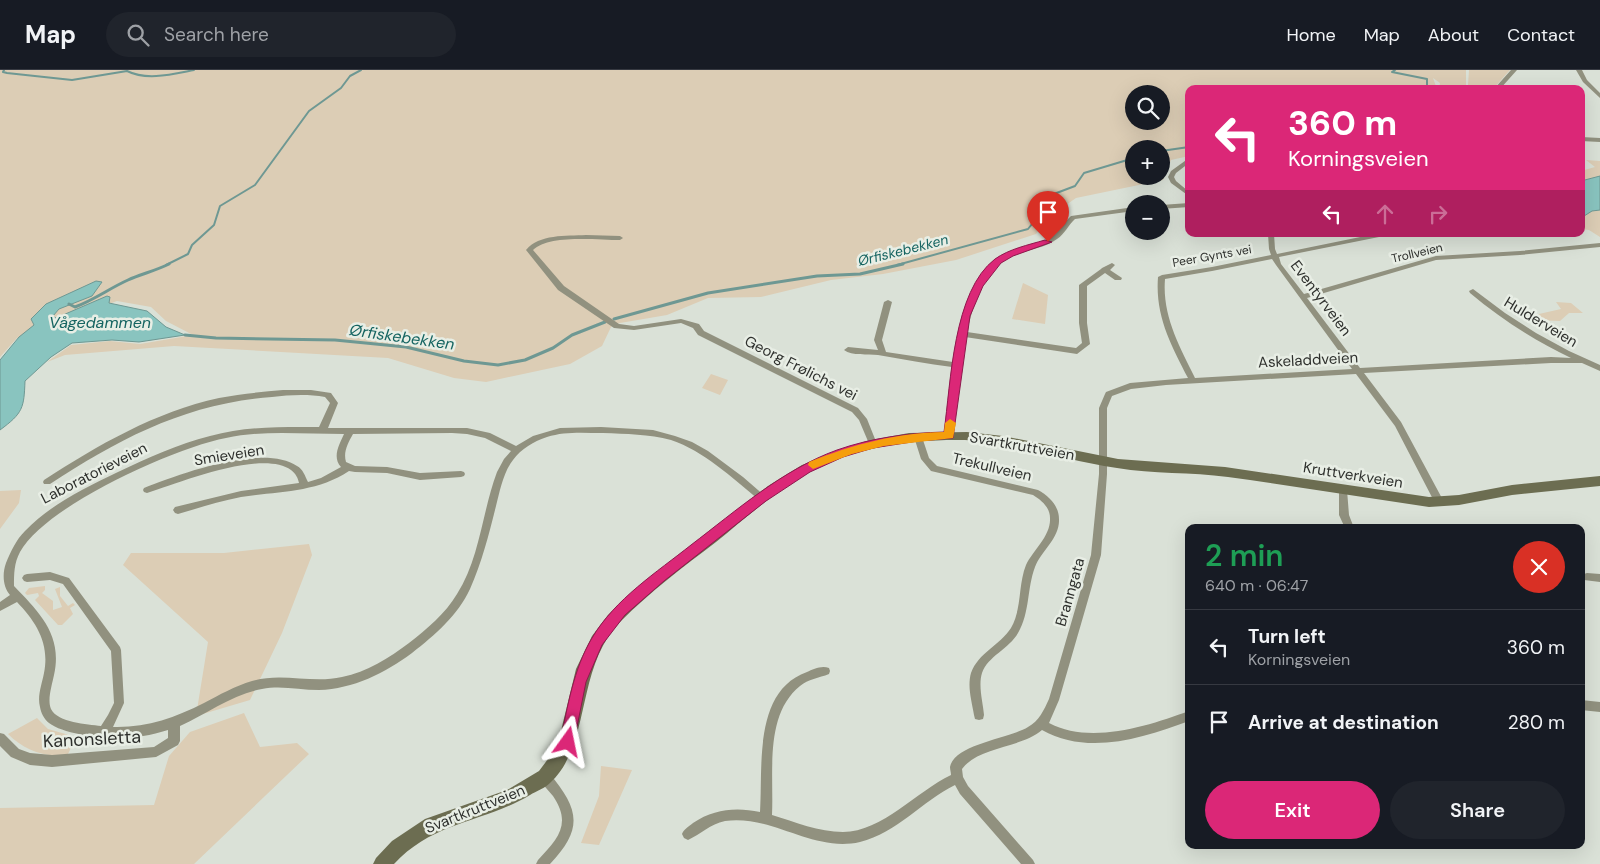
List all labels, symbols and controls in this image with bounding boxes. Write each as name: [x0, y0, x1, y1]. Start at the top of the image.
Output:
search box: [106, 12, 456, 57]
text: Map: [25, 19, 76, 50]
icon: search: [124, 21, 152, 49]
text: Search here: [164, 22, 269, 47]
text: Home: [1286, 23, 1336, 47]
text: Map: [1364, 23, 1400, 47]
text: About: [1428, 23, 1479, 47]
text: Contact: [1507, 23, 1575, 47]
map controls: [1125, 85, 1170, 240]
button: search: [1125, 85, 1170, 130]
text: 360 m: [1288, 100, 1397, 146]
icon: left: [1205, 105, 1270, 170]
button: +: [1125, 140, 1170, 185]
text: Korningsveien: [1288, 144, 1429, 173]
pin: [1027, 191, 1069, 242]
button: −: [1125, 195, 1170, 240]
icon: arrive: [1034, 198, 1062, 226]
icon: left: [1318, 200, 1346, 228]
icon: ahead: [1371, 200, 1399, 228]
icon: right: [1424, 200, 1452, 228]
water label: Ørfiskebekken: [855, 230, 950, 270]
street label: Trollveien: [1390, 239, 1444, 267]
street label: Peer Gynts vei: [1171, 241, 1253, 271]
street label: Eventyrveien: [1286, 256, 1356, 340]
street label: Hulderveien: [1501, 292, 1581, 352]
water label: Vågedammen: [49, 312, 151, 333]
water label: Ørfiskebekken: [347, 319, 456, 355]
street label: Georg Frølichs vei: [741, 331, 861, 405]
street label: Askeladdveien: [1257, 347, 1359, 373]
street label: Svartkruttveien: [968, 427, 1076, 465]
street label: Laboratorieveien: [38, 438, 150, 508]
street label: Smieveien: [193, 440, 265, 470]
street label: Trekullveien: [950, 448, 1034, 486]
street label: Kruttverkveien: [1302, 457, 1404, 493]
text: 2 min: [1205, 536, 1283, 575]
button: close: [1513, 541, 1565, 593]
street label: Branngata: [1051, 555, 1089, 629]
text: 640 m · 06:47: [1205, 575, 1308, 596]
text: Turn left: [1248, 624, 1326, 649]
icon: left: [1205, 633, 1233, 661]
text: 360 m: [1507, 635, 1565, 660]
text: Korningsveien: [1248, 649, 1350, 670]
icon: arrive: [1205, 708, 1233, 736]
text: Arrive at destination: [1248, 710, 1439, 735]
text: 280 m: [1508, 710, 1565, 735]
position arrow: [541, 715, 593, 767]
street label: Kanonsletta: [42, 724, 142, 754]
street label: Svartkruttveien: [422, 780, 528, 838]
button: Exit: [1205, 781, 1380, 839]
button: Share: [1390, 781, 1565, 839]

